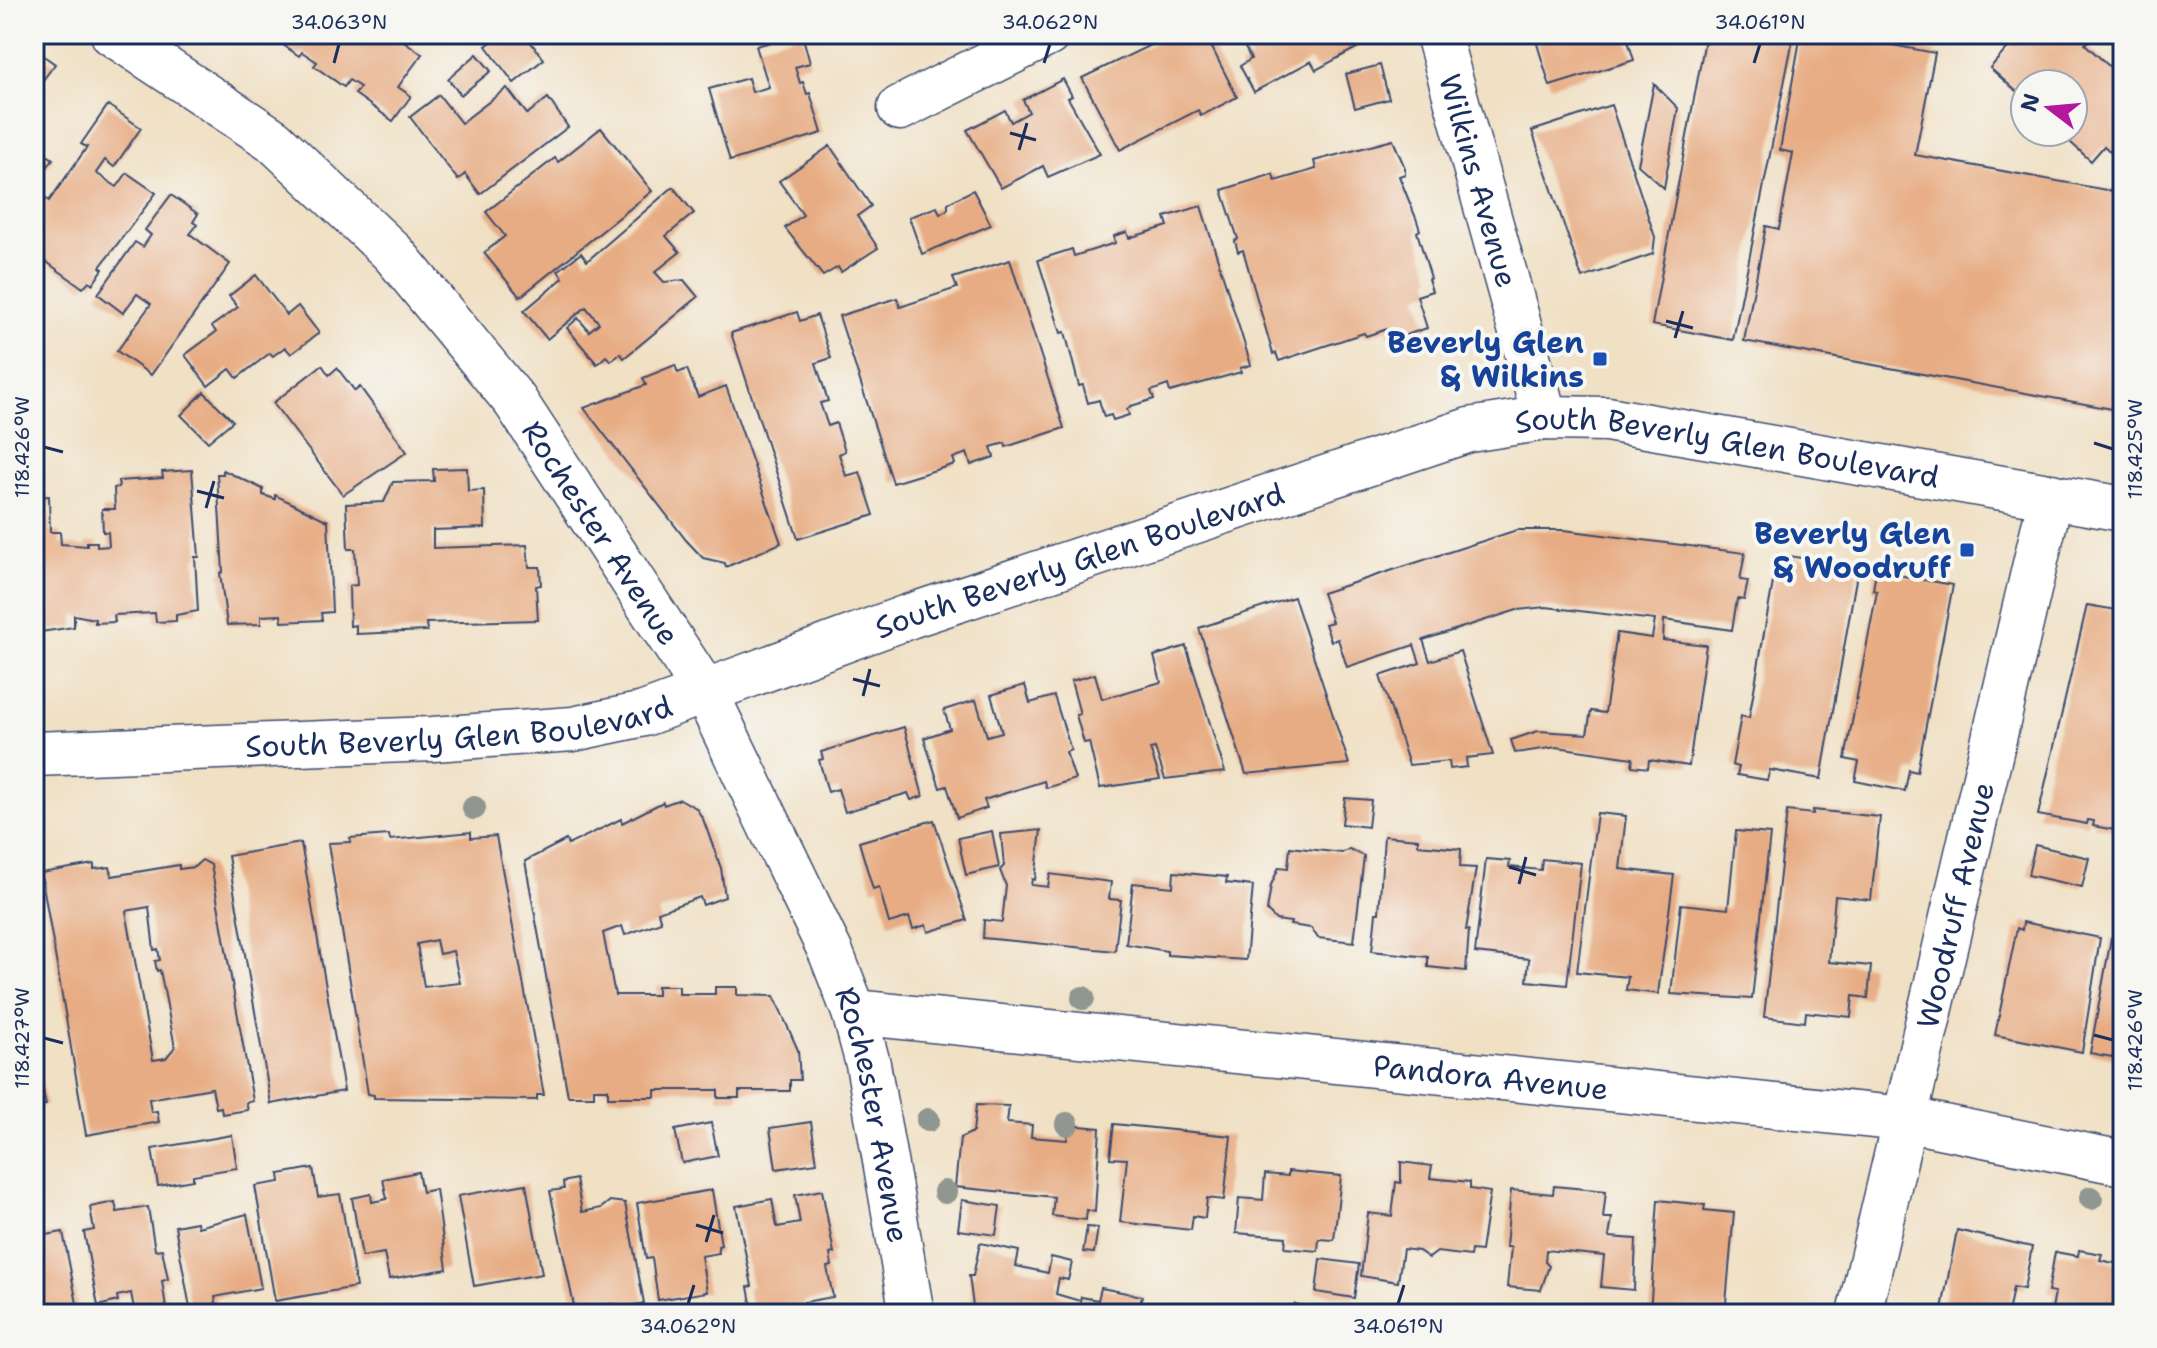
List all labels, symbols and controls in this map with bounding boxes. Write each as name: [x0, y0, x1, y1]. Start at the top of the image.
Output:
text: 34.063°N: [291, 9, 387, 35]
text: 34.062°N: [1002, 9, 1098, 35]
text: 34.061°N: [1715, 9, 1805, 35]
north arrow: [2009, 68, 2089, 148]
street label: Wilkins Avenue: [1430, 69, 1528, 292]
text: N: [2014, 90, 2047, 115]
place label: Beverly Glen & Wilkins: [1387, 322, 1584, 397]
marker: Beverly Glen & Wilkins: [1591, 350, 1609, 368]
text: 118.426°W: [9, 396, 35, 498]
street label: South Beverly Glen Boulevard: [1512, 397, 1942, 497]
text: 118.425°W: [2122, 399, 2148, 499]
street label: Rochester Avenue: [513, 412, 690, 653]
street label: South Beverly Glen Boulevard: [869, 472, 1289, 648]
place label: Beverly Glen & Woodruff: [1754, 513, 1952, 588]
marker: Beverly Glen & Woodruff: [1958, 541, 1976, 559]
street label: South Beverly Glen Boulevard: [244, 685, 678, 767]
street label: Woodruff Avenue: [1906, 778, 2004, 1032]
street label: Rochester Avenue: [826, 981, 920, 1246]
text: 118.427°W: [9, 987, 35, 1089]
text: 118.426°W: [2122, 989, 2148, 1091]
street label: Pandora Avenue: [1371, 1045, 1610, 1109]
text: 34.062°N: [640, 1313, 736, 1339]
text: 34.061°N: [1353, 1313, 1443, 1339]

